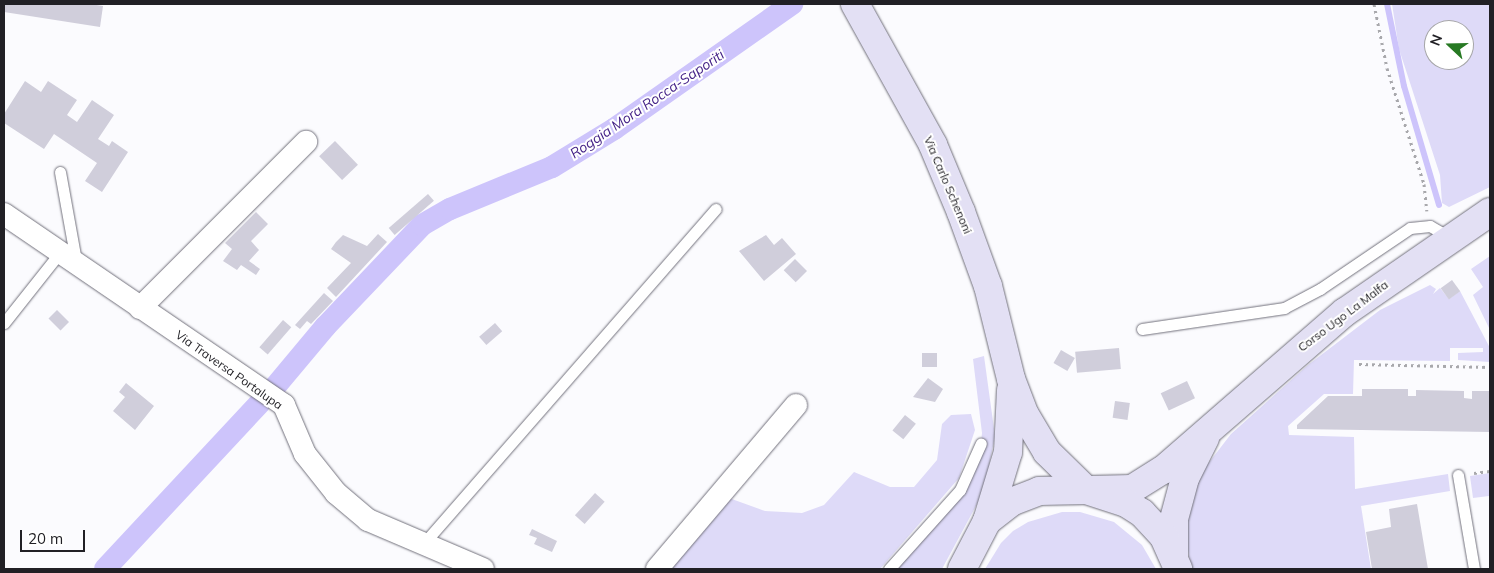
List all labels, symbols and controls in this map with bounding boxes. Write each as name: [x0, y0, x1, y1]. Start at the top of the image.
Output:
north arrow: [1424, 20, 1474, 70]
text: N: [1426, 32, 1446, 48]
water label: Roggia Mora Rocca-Saporiti: [567, 46, 727, 162]
street label: Via Carlo Schenoni: [921, 134, 975, 236]
street label: Corso Ugo La Malfa: [1295, 277, 1391, 355]
street label: Via Traversa Portalupa: [173, 328, 285, 412]
scale bar: [22, 520, 88, 552]
text: 20 m: [28, 529, 63, 548]

